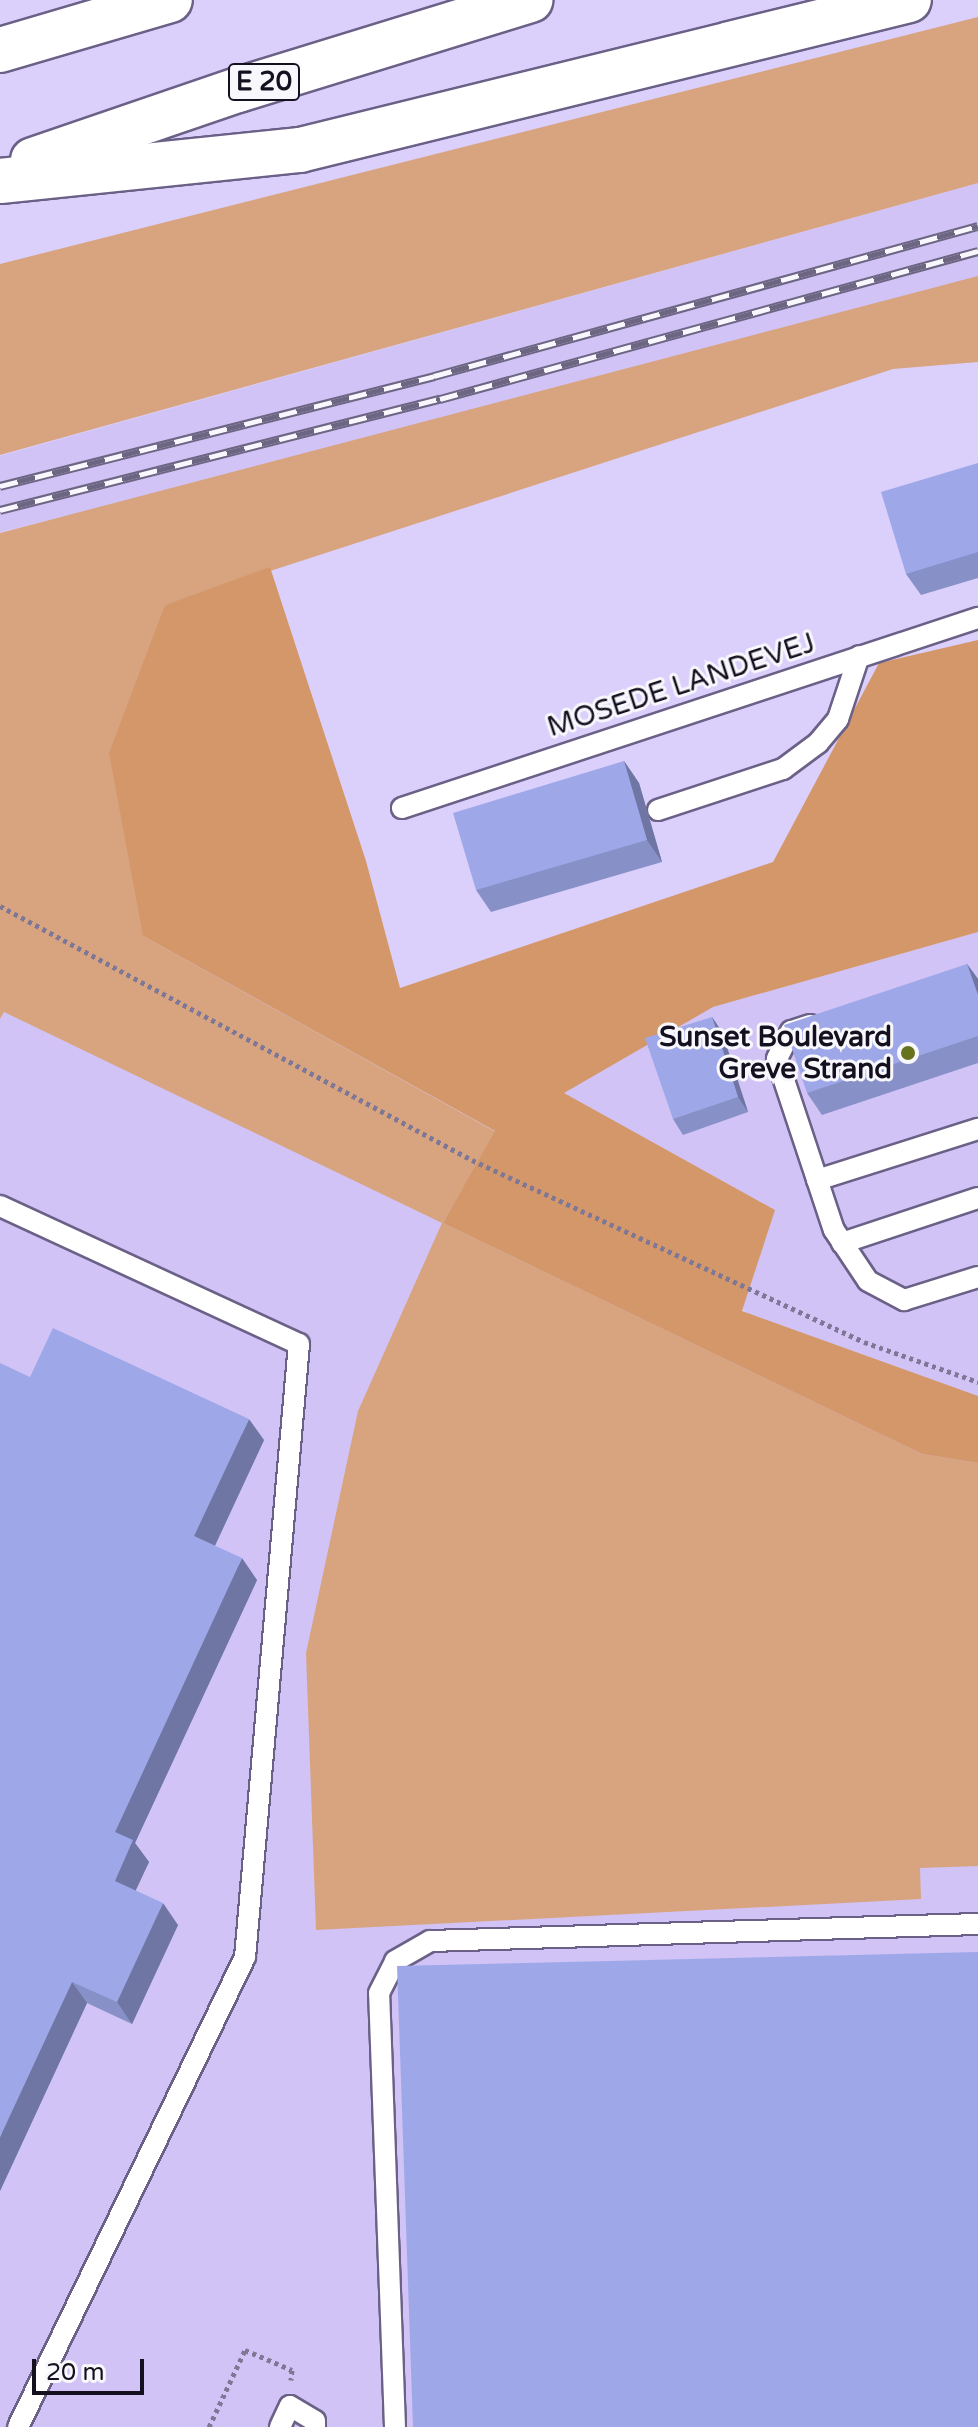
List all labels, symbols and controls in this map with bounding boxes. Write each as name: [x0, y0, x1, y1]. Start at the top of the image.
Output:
road number: E 20: [226, 60, 302, 104]
street label: MOSEDE LANDEVEJ: [543, 626, 819, 744]
place label: Sunset Boulevard Greve Strand: [659, 1020, 892, 1086]
marker: Sunset Boulevard Greve Strand: [899, 1044, 917, 1062]
scale bar: [36, 2343, 148, 2393]
text: 20 m: [46, 2358, 104, 2387]

